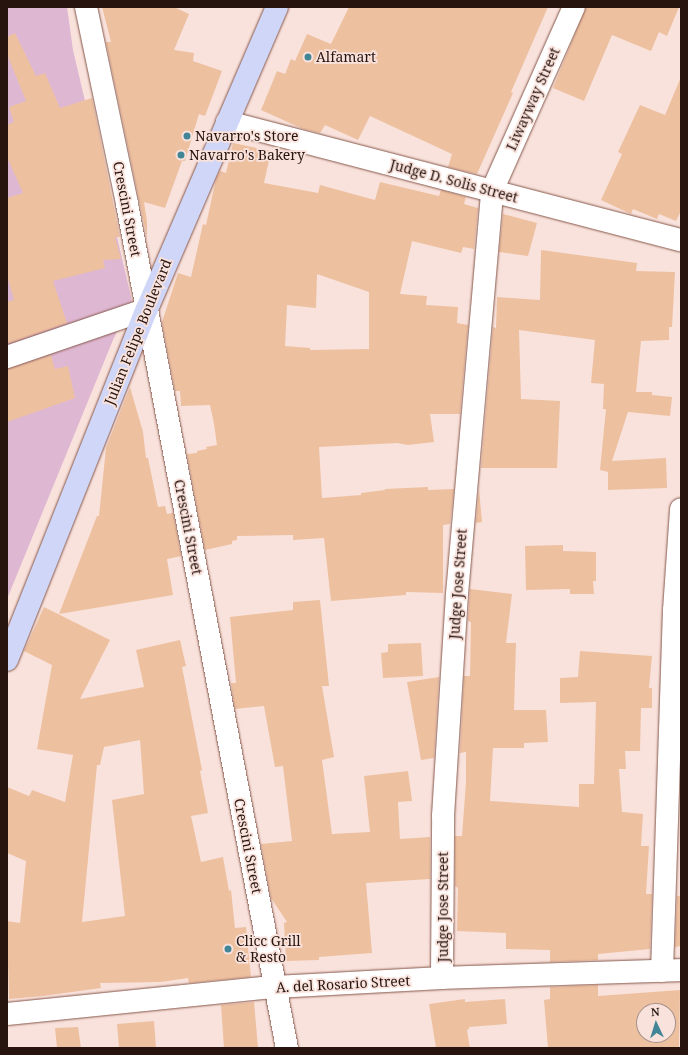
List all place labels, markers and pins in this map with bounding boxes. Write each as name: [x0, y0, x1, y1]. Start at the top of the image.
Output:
place label: Alfamart: [316, 49, 376, 65]
marker: Alfamart: [303, 52, 313, 62]
place label: Navarro's Store: [195, 128, 299, 144]
marker: Navarro's Store: [182, 131, 192, 141]
place label: Navarro's Bakery: [189, 147, 305, 163]
marker: Navarro's Bakery: [176, 150, 186, 160]
place label: Clicc Grill & Resto: [236, 933, 301, 966]
marker: Clicc Grill & Resto: [223, 944, 233, 954]

